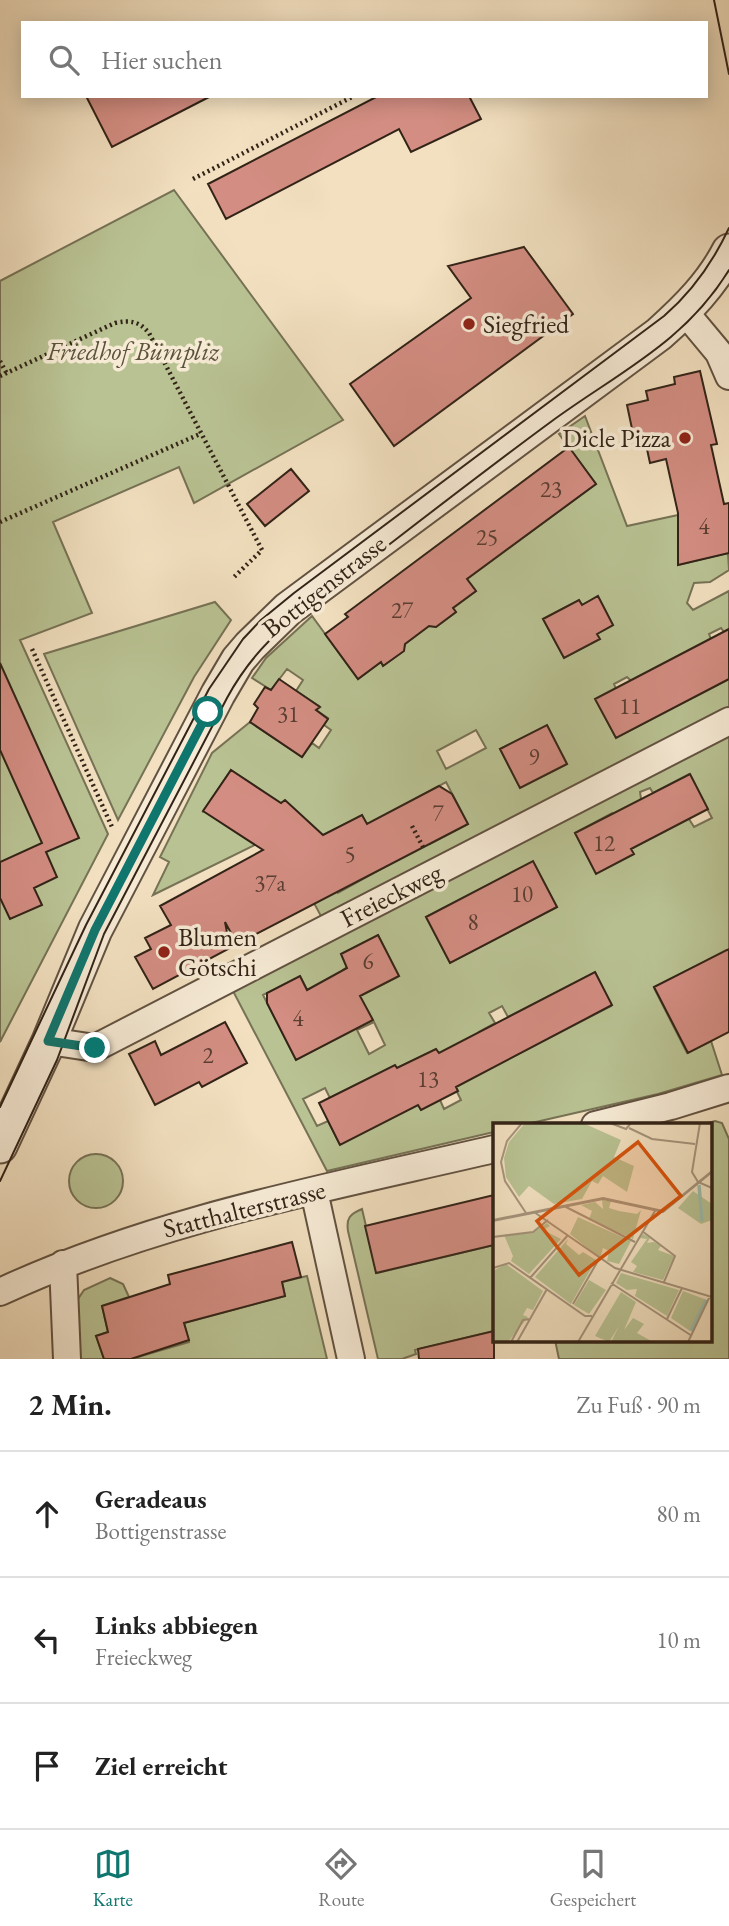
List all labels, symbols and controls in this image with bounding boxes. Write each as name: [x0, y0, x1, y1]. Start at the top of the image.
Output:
search box: [21, 21, 708, 98]
icon: search: [45, 41, 83, 79]
text: Hier suchen: [101, 43, 222, 77]
place label: Siegfried: [483, 307, 570, 341]
marker: Siegfried: [461, 316, 477, 332]
park label: Friedhof Bümpliz: [46, 334, 220, 368]
place label: Dicle Pizza: [562, 421, 672, 455]
marker: Dicle Pizza: [677, 430, 693, 446]
house number: 23: [540, 474, 562, 504]
house number: 4: [698, 511, 710, 541]
house number: 25: [476, 522, 498, 552]
street label: Bottigenstrasse: [255, 527, 393, 645]
house number: 27: [391, 595, 414, 625]
house number: 11: [619, 691, 641, 721]
route start: [192, 696, 223, 727]
house number: 31: [277, 699, 299, 729]
house number: 9: [528, 742, 540, 772]
house number: 7: [432, 798, 444, 828]
house number: 12: [593, 828, 615, 858]
house number: 5: [344, 839, 356, 869]
street label: Freieckweg: [334, 855, 448, 935]
house number: 37a: [254, 868, 286, 898]
house number: 10: [511, 879, 533, 909]
house number: 8: [467, 907, 479, 937]
place label: Blumen Götschi: [178, 920, 258, 984]
marker: Blumen Götschi: [156, 944, 172, 960]
house number: 6: [362, 946, 374, 976]
house number: 4: [292, 1003, 304, 1033]
route end: [79, 1032, 110, 1063]
house number: 2: [202, 1040, 214, 1070]
house number: 13: [417, 1064, 439, 1094]
inset map: [493, 1123, 712, 1342]
street label: Statthalterstrasse: [159, 1172, 329, 1246]
text: 2 Min.: [28, 1385, 112, 1424]
text: Zu Fuß · 90 m: [577, 1390, 701, 1420]
text: Geradeaus: [95, 1482, 207, 1516]
icon: ahead: [28, 1495, 66, 1533]
text: 80 m: [656, 1499, 701, 1529]
text: Bottigenstrasse: [95, 1516, 226, 1546]
text: Links abbiegen: [95, 1608, 258, 1642]
icon: left: [28, 1621, 66, 1659]
text: 10 m: [656, 1625, 701, 1655]
text: Freieckweg: [95, 1642, 192, 1672]
icon: arrive: [28, 1747, 66, 1785]
text: Ziel erreicht: [95, 1749, 227, 1783]
tab: Karte: [93, 1845, 133, 1912]
tab: Route: [318, 1845, 364, 1912]
tab: Gespeichert: [550, 1845, 636, 1912]

